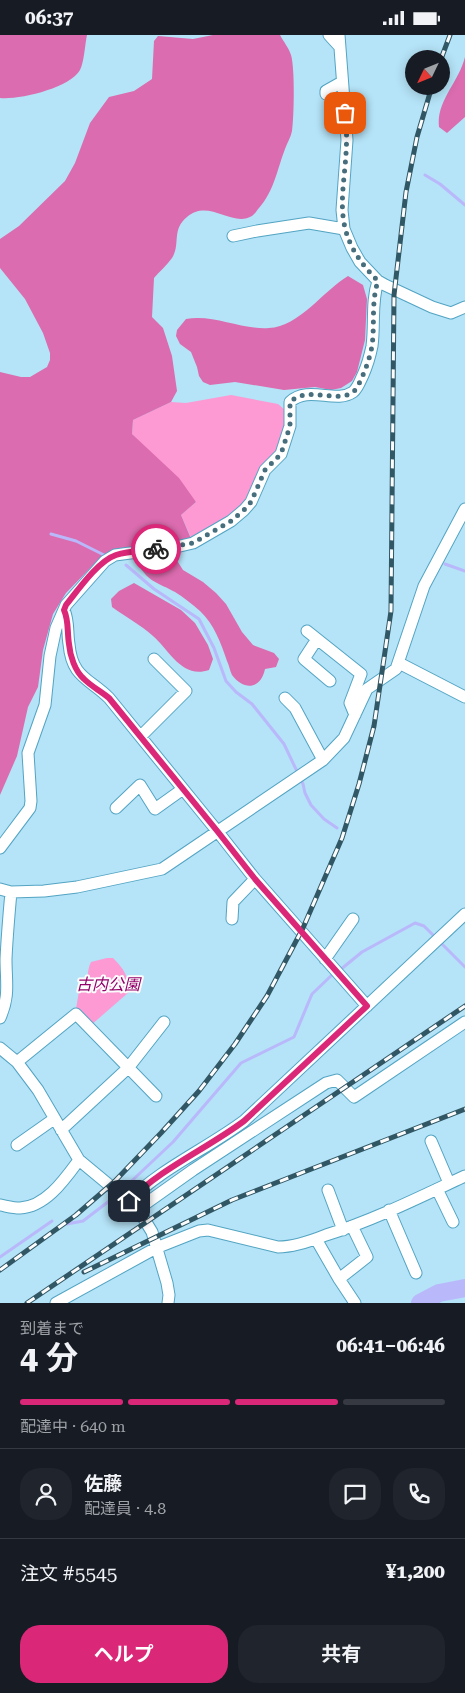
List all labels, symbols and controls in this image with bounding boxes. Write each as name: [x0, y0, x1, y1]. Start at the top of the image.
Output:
text: 06:37: [25, 6, 74, 29]
north arrow: [405, 50, 450, 95]
map controls: [405, 50, 450, 95]
pin: [324, 92, 366, 134]
icon: bag: [331, 99, 359, 127]
courier: [131, 524, 181, 574]
icon: bike: [142, 535, 170, 563]
park label: 古内公園: [76, 975, 142, 994]
pin: [108, 1180, 150, 1222]
icon: home: [115, 1187, 143, 1215]
text: 到着まで: [20, 1319, 84, 1338]
text: 06:41–06:46: [336, 1334, 445, 1357]
text: 4 分: [20, 1339, 78, 1377]
text: 配達中 · 640 m: [20, 1417, 126, 1436]
button: person: [20, 1468, 72, 1520]
button: chat: [329, 1468, 381, 1520]
button: phone: [393, 1468, 445, 1520]
text: 佐藤: [84, 1472, 122, 1495]
text: 配達員 · 4.8: [84, 1499, 166, 1518]
text: ¥1,200: [386, 1560, 445, 1583]
text: 注文 #5545: [20, 1562, 117, 1585]
button: ヘルプ: [20, 1625, 228, 1683]
button: 共有: [238, 1625, 445, 1683]

